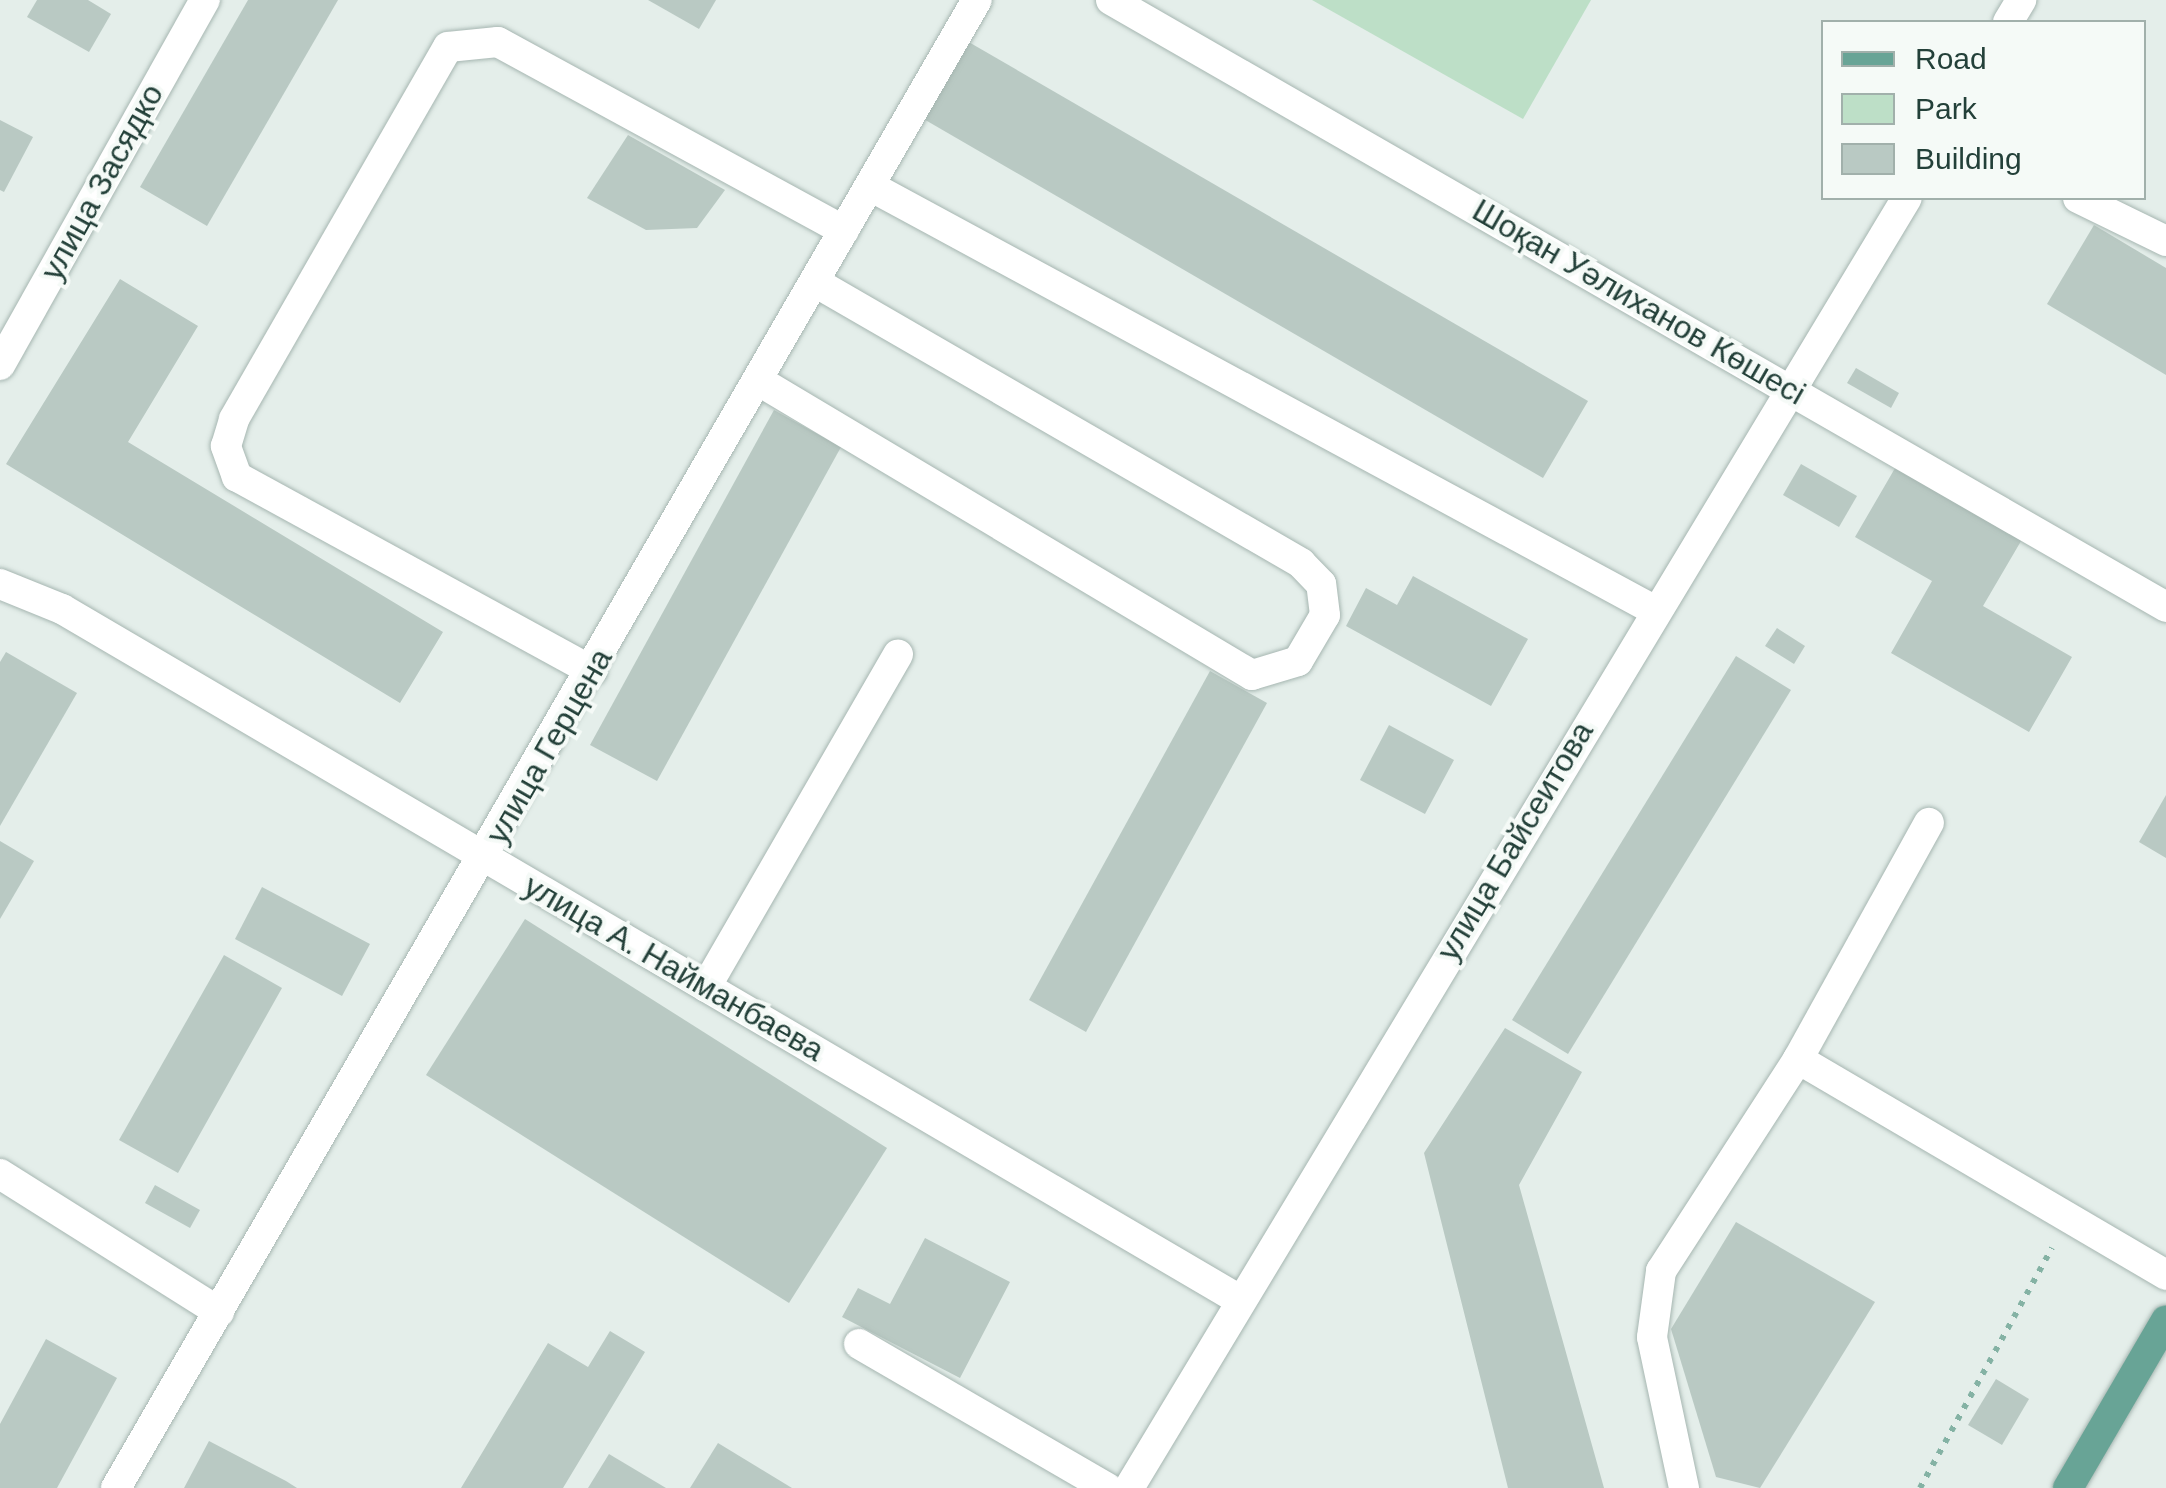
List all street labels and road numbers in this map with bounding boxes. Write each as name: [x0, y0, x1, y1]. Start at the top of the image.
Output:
street label: улица Засядко: [32, 77, 172, 287]
street label: Шоқан Уәлиханов Көшесі: [1466, 191, 1812, 413]
street label: улица Герцена: [478, 642, 620, 850]
street label: улица Байсеитова: [1429, 715, 1601, 967]
street label: улица А. Найманбаева: [517, 866, 831, 1070]

